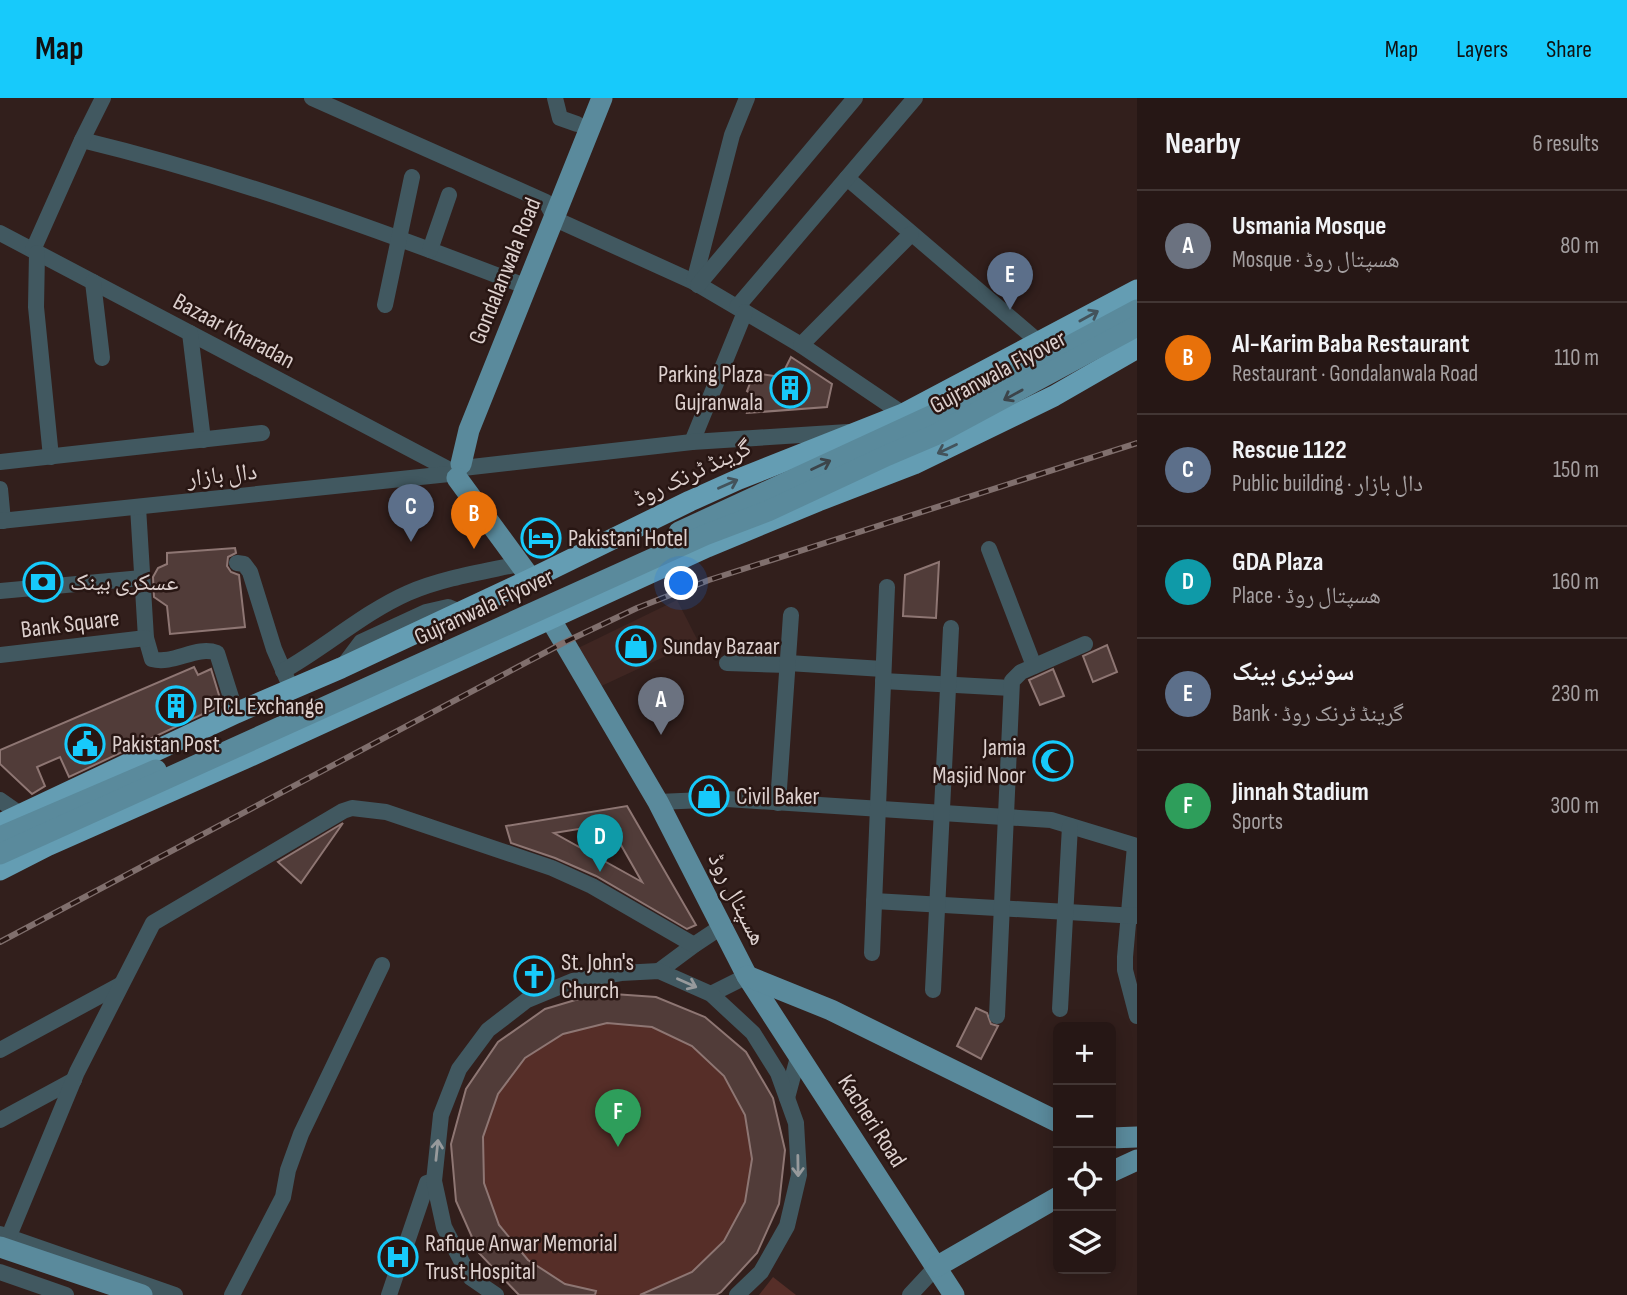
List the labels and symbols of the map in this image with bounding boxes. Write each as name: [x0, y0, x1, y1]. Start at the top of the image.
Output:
street label: Gondalanwala Road: [462, 194, 548, 348]
pin: E: [987, 252, 1033, 310]
street label: Bazaar Kharadan: [168, 287, 300, 375]
one-way arrow: [1078, 309, 1099, 322]
street label: Gujranwala Flyover: [925, 324, 1071, 420]
place label: Parking Plaza Gujranwala: [658, 360, 763, 417]
building icon: Parking Plaza Gujranwala: [769, 367, 811, 409]
one-way arrow: [1003, 389, 1024, 402]
street label: گرینڈ ٹرنک روڈ: [628, 433, 756, 513]
one-way arrow: [937, 442, 958, 456]
street label: دال بازار: [184, 457, 259, 493]
one-way arrow: [810, 458, 831, 471]
one-way arrow: [716, 477, 738, 490]
pin: C: [388, 484, 434, 542]
pin: B: [451, 491, 497, 549]
hotel icon: Pakistani Hotel: [520, 517, 562, 559]
place label: Pakistani Hotel: [568, 524, 688, 553]
bank icon: عسکری بینک: [22, 561, 64, 603]
street label: Gujranwala Flyover: [410, 562, 558, 652]
your location: [664, 566, 698, 600]
place label: عسکری بینک: [70, 568, 178, 597]
street label: Bank Square: [19, 604, 121, 644]
shop icon: Sunday Bazaar: [615, 625, 657, 667]
place label: Sunday Bazaar: [663, 632, 780, 661]
pin: A: [638, 677, 684, 735]
building icon: PTCL Exchange: [155, 685, 197, 727]
place label: PTCL Exchange: [203, 692, 324, 721]
public building icon: Pakistan Post: [64, 723, 106, 765]
place label: Pakistan Post: [112, 730, 220, 759]
place label: Jamia Masjid Noor: [932, 733, 1026, 790]
mosque icon: Jamia Masjid Noor: [1032, 740, 1074, 782]
shop icon: Civil Baker: [688, 775, 730, 817]
place label: Civil Baker: [736, 782, 820, 811]
pin: D: [577, 814, 623, 872]
street label: ھسپتال روڈ: [701, 848, 773, 950]
place label: St. John's Church: [561, 948, 634, 1005]
church icon: St. John's Church: [513, 955, 555, 997]
one-way arrow: [675, 977, 697, 990]
street label: Kacheri Road: [831, 1069, 913, 1173]
pin: F: [595, 1089, 641, 1147]
one-way arrow: [431, 1139, 444, 1162]
one-way arrow: [791, 1154, 805, 1177]
place label: Rafique Anwar Memorial Trust Hospital: [425, 1229, 617, 1286]
hospital icon: Rafique Anwar Memorial Trust Hospital: [377, 1236, 419, 1278]

